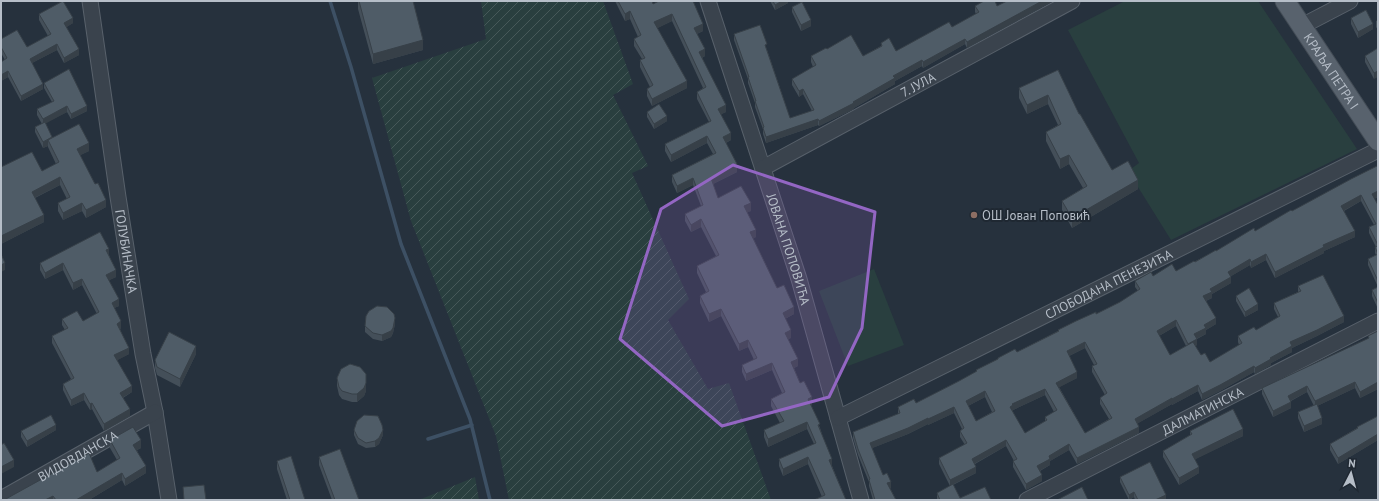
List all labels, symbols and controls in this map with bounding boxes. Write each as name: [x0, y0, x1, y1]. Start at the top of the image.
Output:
street label: КРАЉА ПЕТРА I: [1300, 30, 1362, 113]
street label: 7. ЈУЛА: [898, 68, 939, 101]
street label: ЈОВАНА ПОПОВИЋА: [762, 190, 814, 307]
place label: ОШ Јован Поповић: [982, 207, 1090, 224]
street label: ГОЛУБИНАЧКА: [111, 208, 141, 295]
marker: ОШ Јован Поповић: [969, 210, 979, 220]
street label: СЛОБОДАНА ПЕНЕЗИЋА: [1042, 245, 1176, 323]
street label: ДАЛМАТИНСКА: [1159, 383, 1247, 439]
street label: ВИДОВДАНСКА: [35, 427, 121, 486]
north arrow: [1331, 453, 1371, 493]
text: N: [1348, 456, 1356, 470]

